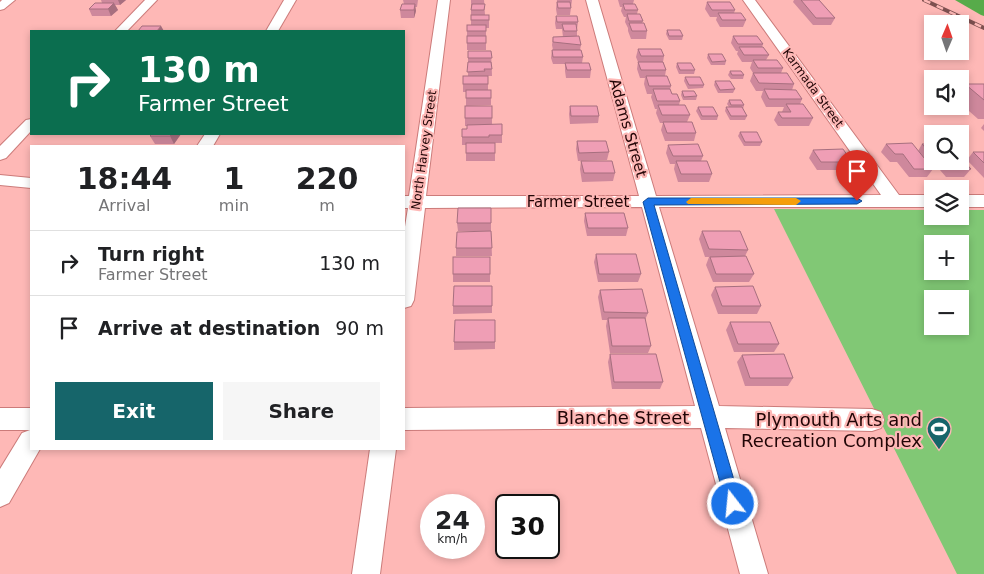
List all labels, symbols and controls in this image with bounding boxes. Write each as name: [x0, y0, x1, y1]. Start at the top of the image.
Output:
north arrow: [924, 15, 969, 60]
map controls: [924, 15, 969, 335]
street label: Karmada Street: [780, 46, 846, 130]
icon: right: [55, 50, 120, 115]
text: 130 m: [138, 50, 260, 90]
button: sound: [924, 70, 969, 115]
street label: Adams Street: [605, 77, 651, 179]
street label: North Harvey Street: [409, 89, 439, 211]
text: Farmer Street: [138, 91, 289, 116]
button: search: [924, 125, 969, 170]
pin: [836, 150, 878, 201]
icon: arrive: [843, 157, 871, 185]
text: 18:44: [77, 161, 172, 196]
text: 1: [223, 161, 244, 196]
text: 220: [296, 161, 358, 196]
button: layers: [924, 180, 969, 225]
street label: Farmer Street: [527, 193, 629, 211]
text: Arrival: [98, 196, 150, 215]
text: min: [219, 196, 249, 215]
text: m: [319, 196, 335, 215]
button: +: [924, 235, 969, 280]
text: Turn right: [98, 243, 204, 265]
icon: right: [55, 249, 83, 277]
text: 130 m: [319, 252, 380, 274]
text: Farmer Street: [98, 265, 208, 284]
button: −: [924, 290, 969, 335]
icon: arrive: [55, 314, 83, 342]
text: Arrive at destination: [98, 317, 320, 339]
text: 90 m: [335, 317, 384, 339]
button: Exit: [55, 382, 213, 440]
button: Share: [223, 382, 380, 440]
street label: Blanche Street: [557, 407, 689, 428]
place label: Plymouth Arts and Recreation Complex: [741, 409, 922, 451]
sports icon: Plymouth Arts and Recreation Complex: [926, 416, 952, 450]
position arrow: [706, 477, 758, 529]
speed limit sign: 30: [495, 494, 560, 559]
text: 24: [435, 506, 470, 535]
text: km/h: [437, 532, 468, 546]

